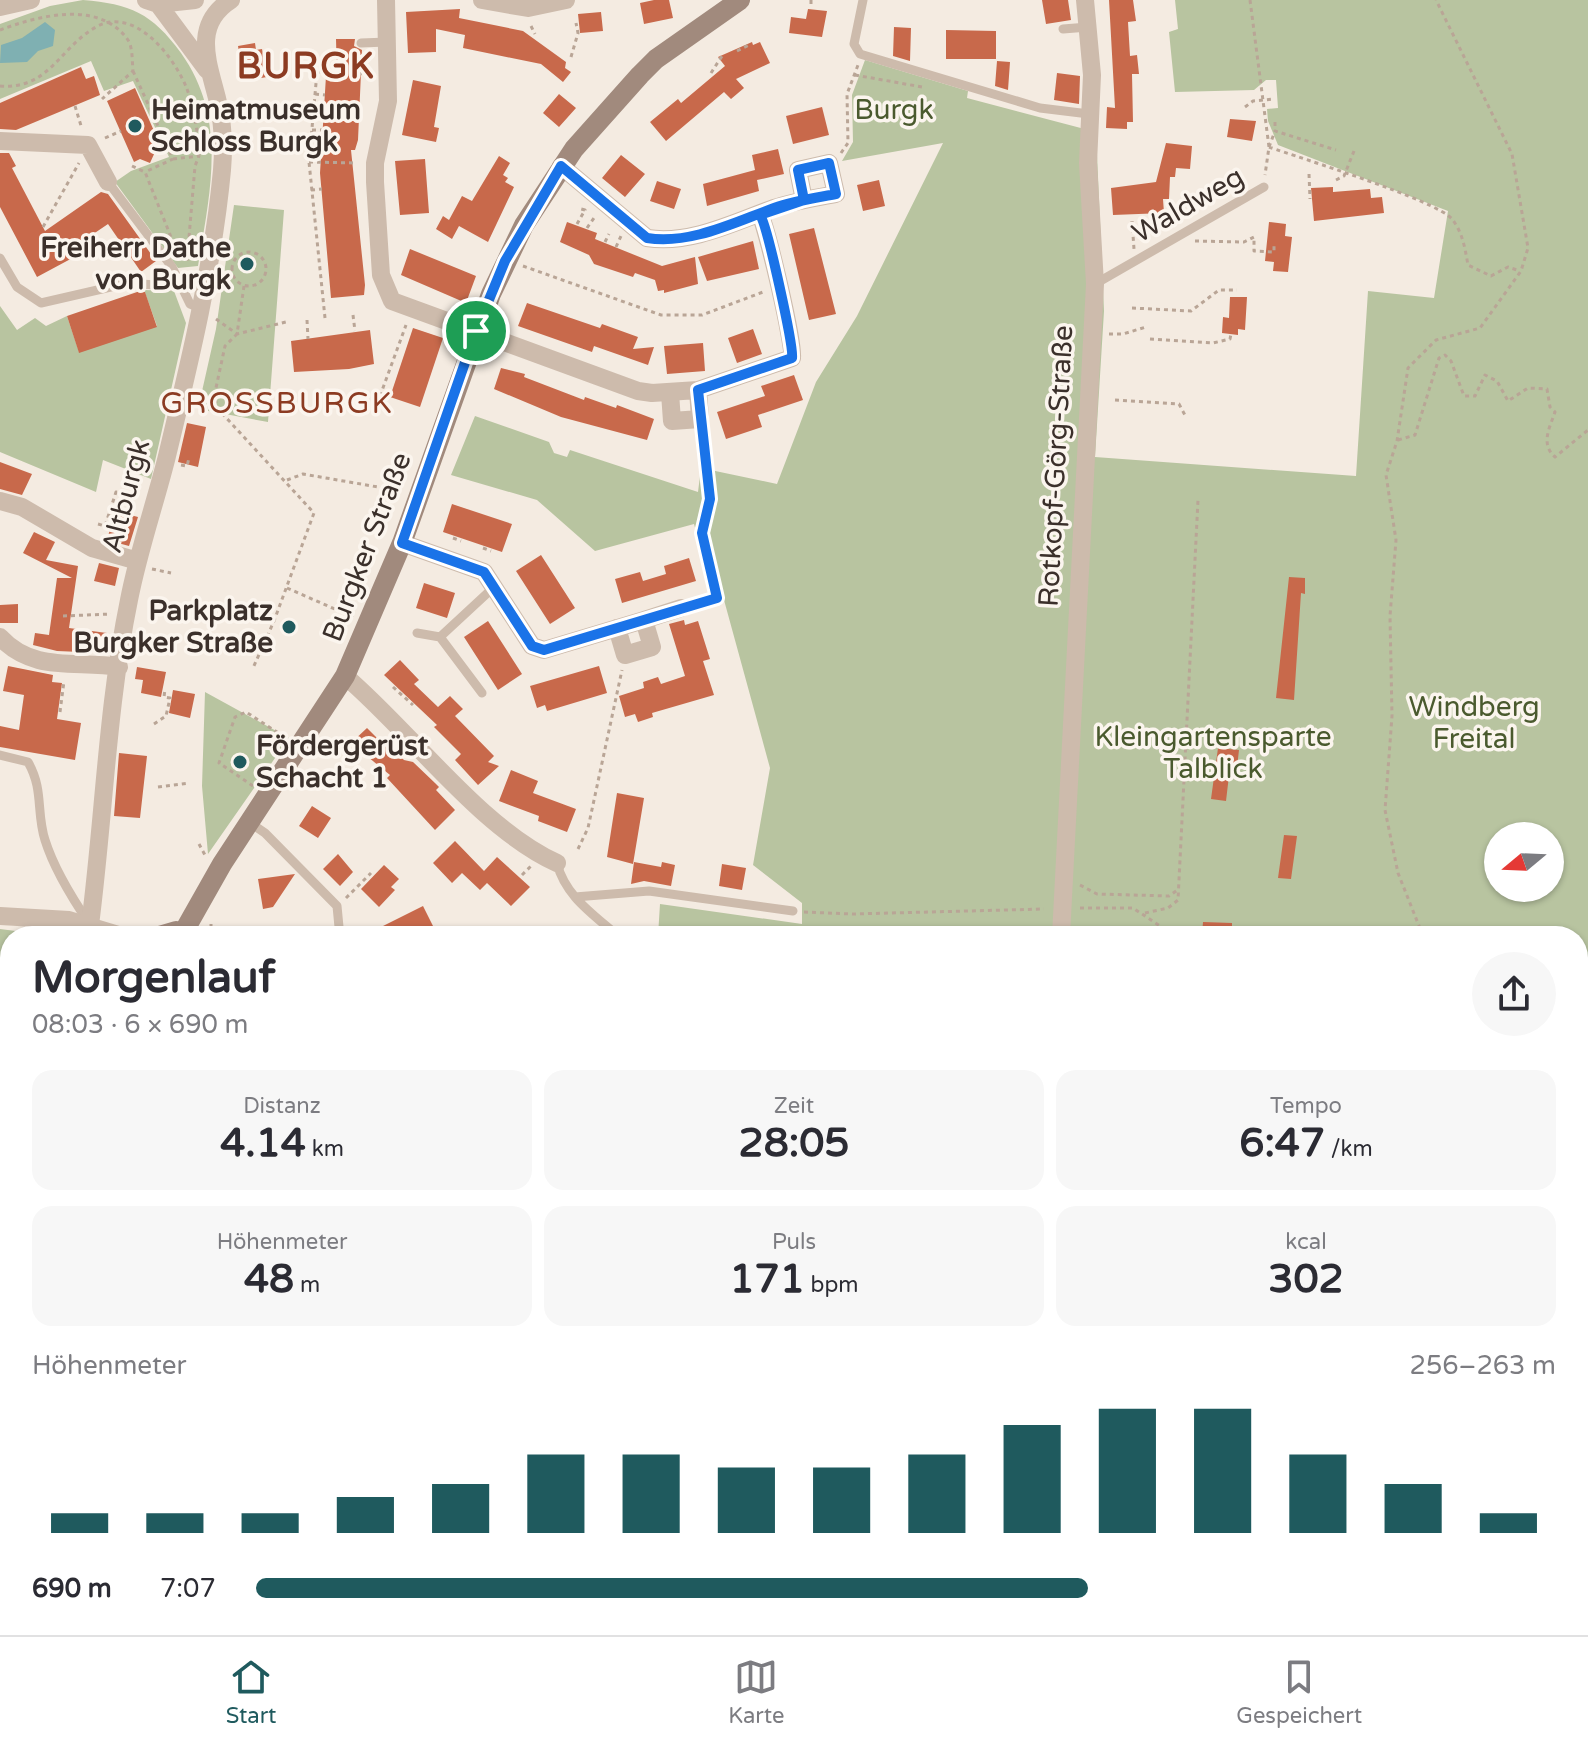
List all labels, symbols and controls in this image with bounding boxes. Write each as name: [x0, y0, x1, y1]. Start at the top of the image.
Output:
district label: BURGK: [236, 45, 376, 88]
place label: Heimatmuseum Schloss Burgk: [151, 93, 361, 159]
park label: Burgk: [854, 93, 934, 127]
marker: Heimatmuseum Schloss Burgk: [126, 117, 144, 135]
street label: Waldweg: [1126, 160, 1250, 250]
place label: Freiherr Dathe von Burgk: [40, 231, 231, 297]
marker: Freiherr Dathe von Burgk: [238, 255, 256, 273]
pin: [442, 297, 510, 365]
icon: arrive: [454, 309, 498, 353]
street label: Rotkopf-Görg-Straße: [1032, 324, 1080, 608]
district label: GROSSBURGK: [160, 385, 394, 422]
street label: Altburgk: [95, 435, 157, 557]
street label: Burgker Straße: [315, 448, 419, 646]
place label: Parkplatz Burgker Straße: [73, 594, 273, 660]
marker: Parkplatz Burgker Straße: [280, 618, 298, 636]
park label: Windberg Freital: [1408, 690, 1540, 756]
park label: Kleingartensparte Talblick: [1094, 720, 1332, 786]
place label: Fördergerüst Schacht 1: [256, 729, 429, 795]
marker: Fördergerüst Schacht 1: [231, 753, 249, 771]
north arrow: [1484, 822, 1564, 902]
map controls: [1484, 822, 1564, 902]
text: Morgenlauf: [32, 952, 275, 1005]
button: share: [1472, 952, 1556, 1036]
text: 08:03 · 6 × 690 m: [32, 1009, 248, 1040]
text: Distanz: [243, 1093, 321, 1119]
text: Zeit: [774, 1093, 814, 1119]
text: Tempo: [1270, 1093, 1342, 1119]
text: 4.14: [220, 1119, 306, 1167]
text: 28:05: [739, 1119, 849, 1167]
text: 6:47: [1239, 1119, 1325, 1167]
text: km: [306, 1136, 344, 1162]
text: /km: [1325, 1136, 1373, 1162]
text: Höhenmeter: [217, 1229, 347, 1255]
text: Puls: [772, 1229, 816, 1255]
text: kcal: [1285, 1229, 1327, 1255]
text: 48: [244, 1255, 294, 1303]
text: 171: [729, 1255, 805, 1303]
text: 302: [1268, 1255, 1344, 1303]
text: m: [294, 1272, 320, 1298]
text: bpm: [805, 1272, 859, 1298]
text: Höhenmeter: [32, 1350, 186, 1381]
text: 256–263 m: [1410, 1350, 1556, 1381]
text: 690 m: [32, 1573, 112, 1604]
text: 7:07: [160, 1573, 216, 1604]
tab: Start: [226, 1655, 277, 1729]
tab: Karte: [728, 1655, 785, 1729]
tab: Gespeichert: [1236, 1655, 1362, 1729]

